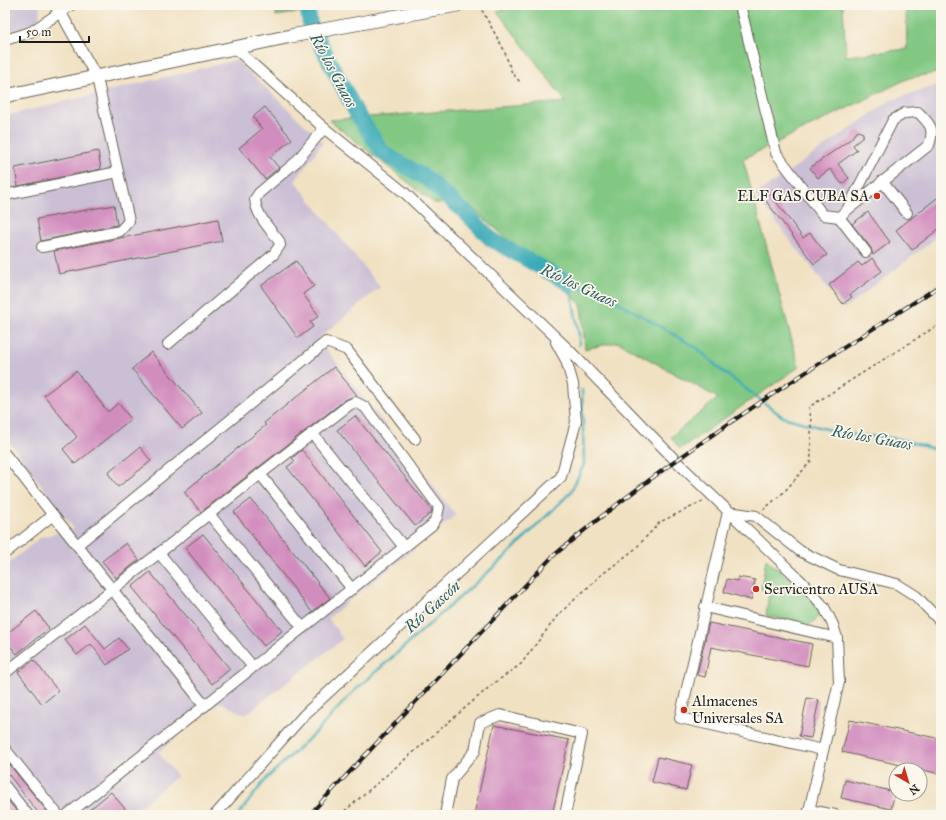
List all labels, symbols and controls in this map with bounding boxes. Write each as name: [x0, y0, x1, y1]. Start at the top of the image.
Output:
scale bar: [20, 18, 89, 44]
text: 50 m: [26, 25, 51, 39]
water label: Río los Guaos: [306, 29, 361, 111]
place label: ELF GAS CUBA SA: [737, 187, 869, 205]
marker: ELF GAS CUBA SA: [872, 191, 882, 201]
water label: Río los Guaos: [537, 259, 620, 311]
water label: Río los Guaos: [829, 421, 914, 454]
water label: Río Gascón: [400, 576, 465, 637]
place label: Servicentro AUSA: [764, 580, 878, 598]
marker: Servicentro AUSA: [751, 584, 761, 594]
place label: Almacenes Universales SA: [691, 692, 784, 727]
marker: Almacenes Universales SA: [679, 705, 689, 715]
north arrow: [888, 762, 928, 802]
text: N: [906, 781, 922, 798]

